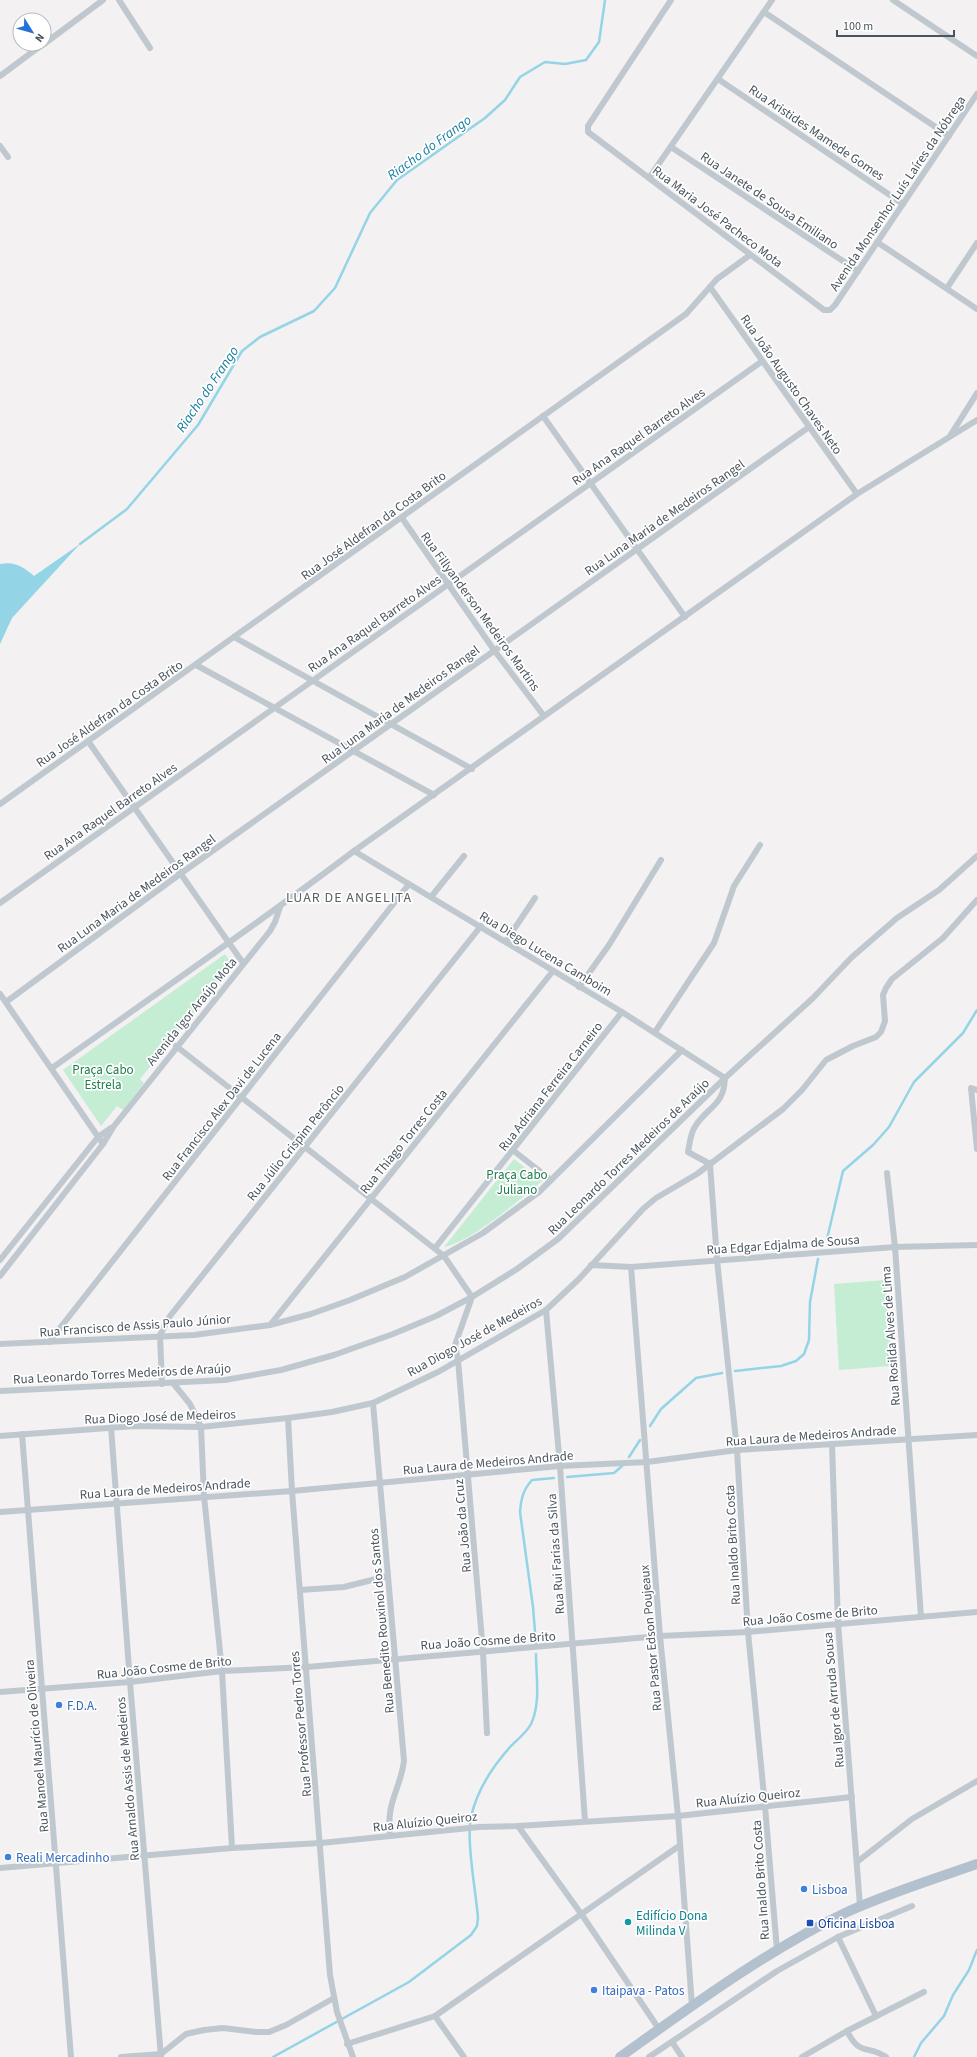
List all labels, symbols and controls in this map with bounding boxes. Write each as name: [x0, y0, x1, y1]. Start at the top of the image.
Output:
north arrow: [12, 12, 52, 52]
scale bar: [837, 12, 954, 38]
text: 100 m: [843, 18, 873, 35]
text: N: [31, 30, 48, 45]
street label: Rua Aristides Mamede Gomes: [745, 81, 888, 185]
street label: Avenida Monsenhor Luís Laíres da Nóbrega: [825, 92, 970, 295]
water label: Riacho do Frango: [383, 110, 476, 185]
street label: Rua Janete de Sousa Emiliano: [697, 148, 842, 254]
street label: Rua Maria José Pacheco Mota: [648, 162, 786, 272]
street label: Rua João Augusto Chaves Neto: [736, 311, 847, 458]
water label: Riacho do Frango: [172, 343, 244, 437]
street label: Rua Ana Raquel Barreto Alves: [568, 384, 709, 490]
street label: Rua Luna Maria de Medeiros Rangel: [581, 455, 748, 580]
street label: Rua José Aldefran da Costa Brito: [297, 467, 450, 585]
street label: Rua Fillyanderson Medeiros Martins: [416, 528, 544, 695]
street label: Rua Ana Raquel Barreto Alves: [304, 571, 445, 677]
street label: Rua Luna Maria de Medeiros Rangel: [318, 641, 483, 768]
street label: Rua José Aldefran da Costa Brito: [33, 656, 187, 772]
street label: Rua Ana Raquel Barreto Alves: [40, 759, 181, 865]
street label: Rua Luna Maria de Medeiros Rangel: [54, 830, 219, 957]
district label: LUAR DE ANGELITA: [286, 888, 412, 908]
street label: Rua Diego Lucena Camboim: [476, 907, 615, 1001]
street label: Avenida Igor Araújo Mota: [142, 954, 241, 1070]
street label: Rua Adriana Ferreira Carneiro: [495, 1018, 607, 1155]
street label: Rua Francisco Alex Davi de Lucena: [158, 1028, 286, 1185]
park label: Praça Cabo Estrela: [72, 1061, 134, 1094]
street label: Rua Leonardo Torres Medeiros de Araújo: [544, 1074, 713, 1239]
street label: Rua Júlio Crispim Perôncio: [243, 1080, 349, 1205]
street label: Rua Thiago Torres Costa: [356, 1085, 452, 1198]
park label: Praça Cabo Juliano: [486, 1166, 548, 1199]
street label: Rua Edgar Edjalma de Sousa: [706, 1231, 860, 1259]
street label: Rua Rosilda Alves de Lima: [877, 1265, 905, 1407]
street label: Rua Diogo José de Medeiros: [404, 1292, 546, 1381]
street label: Rua Francisco de Assis Paulo Júnior: [39, 1310, 232, 1342]
street label: Rua Leonardo Torres Medeiros de Araújo: [13, 1359, 232, 1389]
street label: Rua Diogo José de Medeiros: [84, 1405, 237, 1429]
street label: Rua Laura de Medeiros Andrade: [725, 1421, 897, 1451]
street label: Rua Laura de Medeiros Andrade: [402, 1447, 574, 1479]
street label: Rua Laura de Medeiros Andrade: [79, 1474, 251, 1504]
street label: Rua João da Cruz: [450, 1478, 476, 1573]
street label: Rua Inaldo Brito Costa: [721, 1484, 745, 1606]
street label: Rua Rui Farias da Silva: [543, 1493, 569, 1615]
street label: Rua Benedito Rouxinol dos Santos: [365, 1527, 399, 1714]
street label: Rua Pastor Edson Poujeaux: [636, 1564, 666, 1712]
street label: Rua João Cosme de Brito: [742, 1601, 878, 1631]
street label: Rua João Cosme de Brito: [420, 1627, 556, 1655]
street label: Rua Igor de Arruda Sousa: [819, 1631, 849, 1769]
street label: Rua Professor Pedro Torres: [286, 1650, 316, 1798]
street label: Rua João Cosme de Brito: [96, 1652, 232, 1684]
street label: Rua Manoel Maurício de Oliveira: [20, 1659, 54, 1833]
street label: Rua Arnaldo Assis de Medeiros: [112, 1696, 144, 1862]
place label: F.D.A.: [67, 1697, 97, 1715]
marker: F.D.A.: [54, 1700, 64, 1710]
street label: Rua Aluízio Queiroz: [695, 1784, 802, 1812]
street label: Rua Aluízio Queiroz: [372, 1808, 479, 1836]
street label: Rua Inaldo Brito Costa: [748, 1819, 774, 1941]
place label: Reali Mercadinho: [16, 1849, 109, 1867]
marker: Reali Mercadinho: [3, 1852, 13, 1862]
place label: Lisboa: [812, 1881, 848, 1899]
marker: Lisboa: [799, 1884, 809, 1894]
place label: Edifício Dona Milinda V: [636, 1907, 708, 1940]
place label: Oficina Lisboa: [818, 1915, 895, 1933]
marker: Edifício Dona Milinda V: [623, 1917, 633, 1927]
marker: Oficina Lisboa: [805, 1918, 815, 1928]
place label: Itaipava - Patos: [602, 1982, 685, 2000]
marker: Itaipava - Patos: [589, 1985, 599, 1995]

